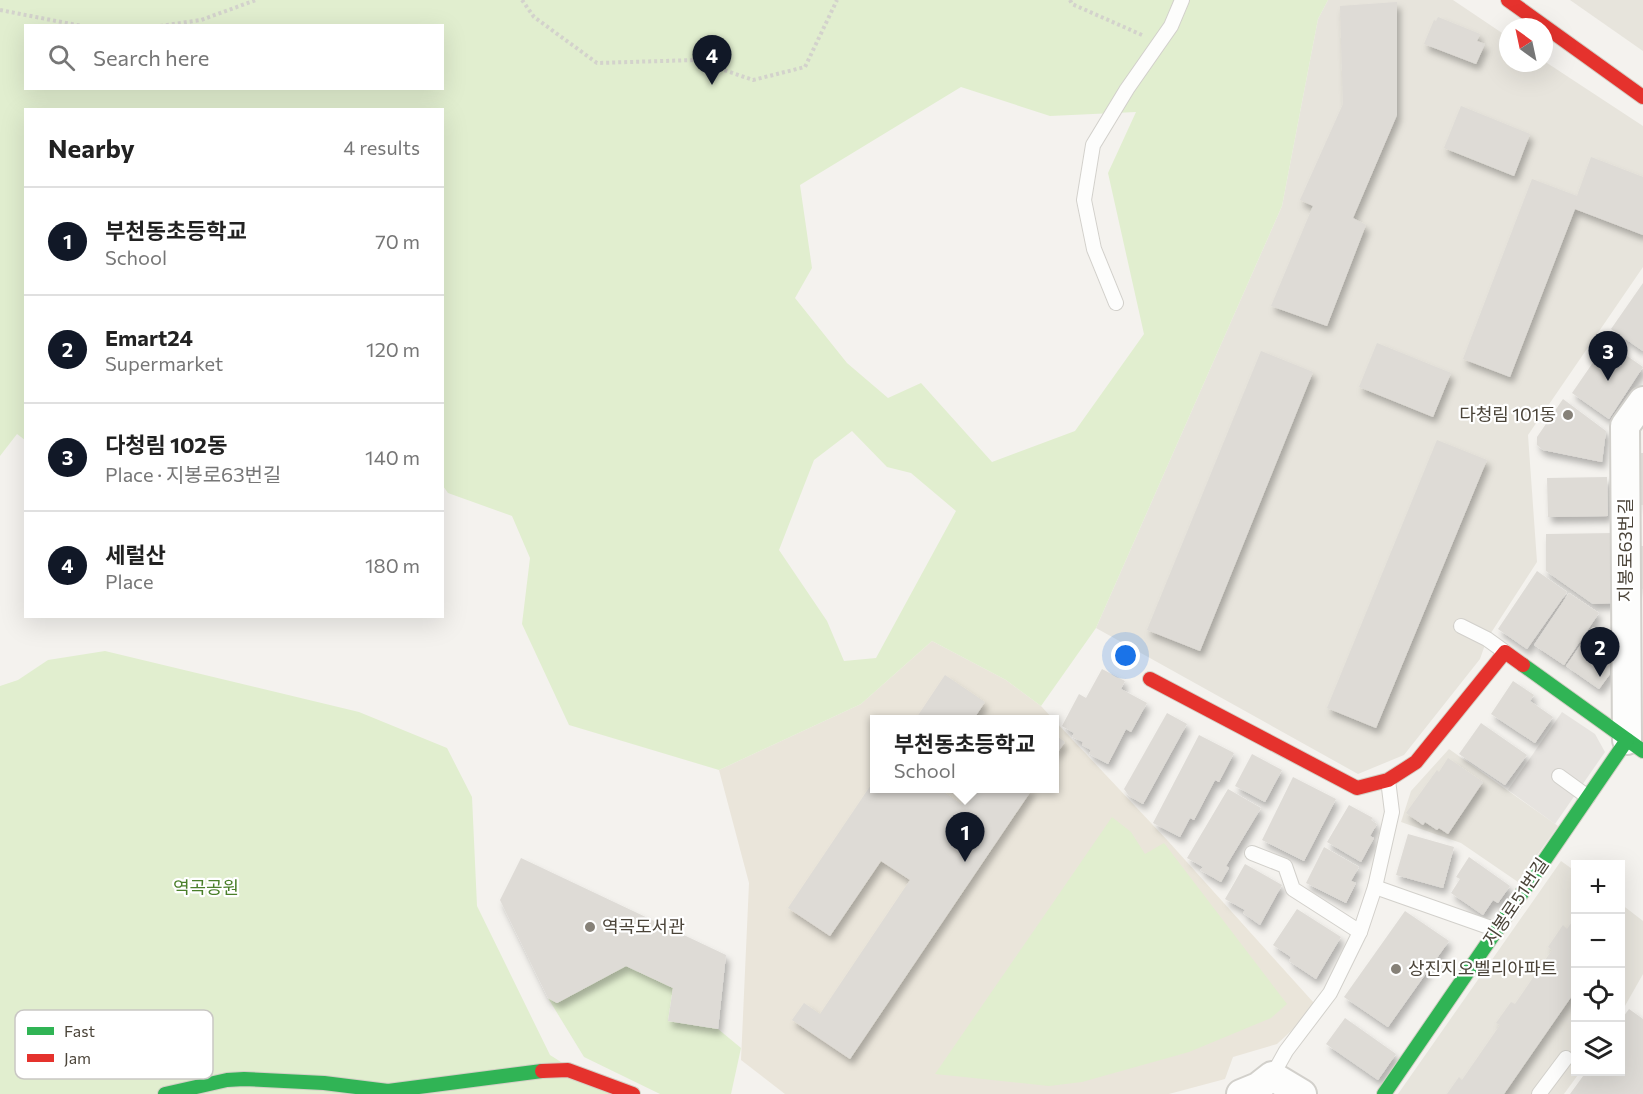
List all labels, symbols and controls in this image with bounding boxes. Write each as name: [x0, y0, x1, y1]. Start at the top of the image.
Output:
north arrow: [1499, 18, 1553, 72]
search box: [24, 24, 444, 90]
pin: 4: [692, 36, 732, 85]
icon: search: [45, 41, 78, 74]
text: Search here: [93, 44, 209, 71]
text: Nearby: [48, 132, 135, 163]
text: 4 results: [343, 135, 420, 159]
text: 부천동초등학교: [105, 217, 247, 244]
text: 1: [63, 229, 72, 253]
text: 70 m: [375, 229, 420, 253]
text: School: [105, 245, 167, 269]
text: Emart24: [105, 324, 193, 351]
pin: 3: [1588, 332, 1628, 381]
text: 2: [62, 337, 73, 361]
text: 120 m: [366, 337, 420, 361]
text: Supermarket: [105, 351, 223, 375]
place label: 다청림 101동: [1459, 403, 1556, 425]
marker: 다청림 101동: [1561, 408, 1575, 422]
text: 다청림 102동: [105, 431, 227, 458]
text: 3: [62, 445, 73, 469]
text: 140 m: [365, 445, 420, 469]
text: Place · 지봉로63번길: [105, 462, 281, 486]
street label: 지봉로63번길: [1614, 498, 1636, 602]
text: 세럴산: [105, 541, 166, 568]
text: 4: [61, 553, 74, 577]
text: 180 m: [365, 553, 420, 577]
text: Place: [105, 569, 154, 593]
pin: 2: [1580, 628, 1620, 677]
your location: [1111, 641, 1140, 670]
popup: [870, 715, 1059, 793]
text: 부천동초등학교: [894, 730, 1035, 757]
text: School: [894, 758, 956, 782]
pin: 1: [946, 812, 984, 862]
street label: 지봉로51번길: [1478, 853, 1552, 949]
map controls: [1571, 860, 1625, 1076]
button: +: [1571, 860, 1625, 914]
park label: 역곡공원: [173, 876, 239, 898]
button: −: [1571, 914, 1625, 968]
place label: 역곡도서관: [602, 915, 685, 937]
marker: 역곡도서관: [583, 920, 597, 934]
place label: 상진지오벨리아파트: [1408, 957, 1557, 979]
marker: 상진지오벨리아파트: [1389, 962, 1403, 976]
button: locate: [1571, 968, 1625, 1022]
legend: [15, 1010, 213, 1079]
text: Fast: [64, 1021, 95, 1040]
button: layers: [1571, 1022, 1625, 1076]
text: Jam: [64, 1048, 91, 1067]

